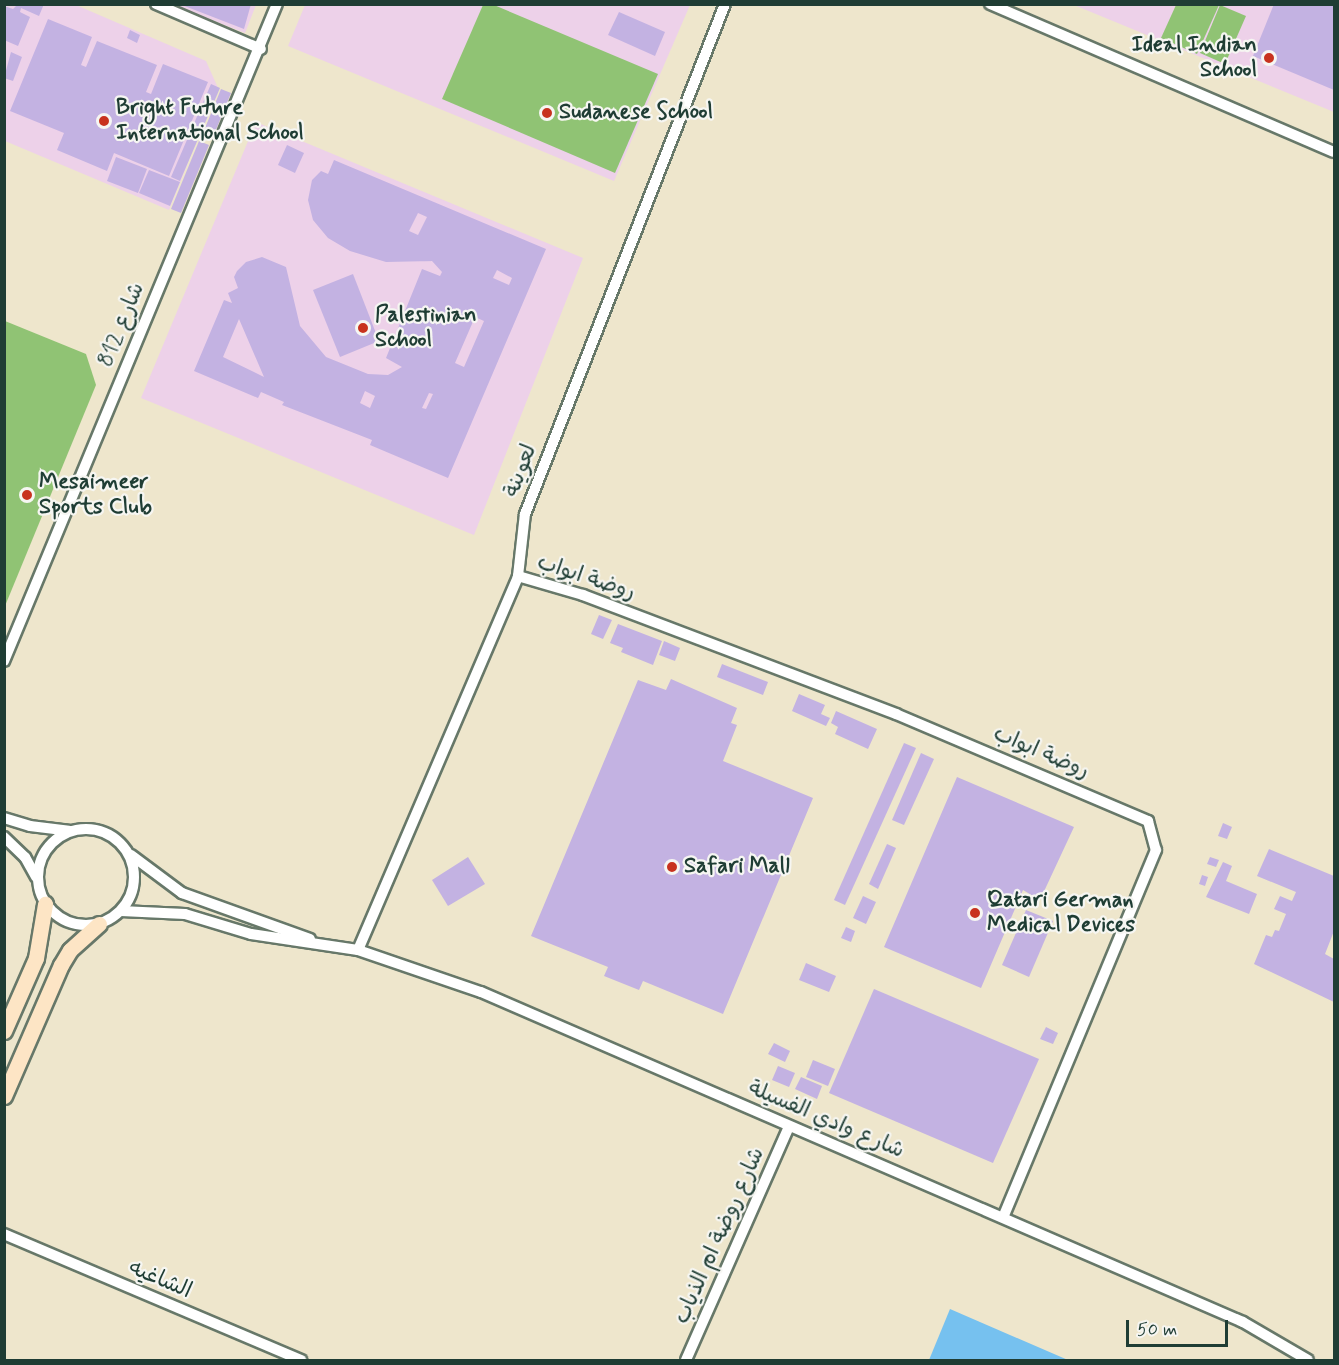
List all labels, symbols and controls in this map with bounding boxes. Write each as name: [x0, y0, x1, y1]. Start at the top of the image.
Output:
place label: Ideal Indian School: [1132, 32, 1257, 84]
marker: Ideal Indian School: [1262, 51, 1276, 65]
place label: Bright Future International School: [116, 95, 304, 146]
place label: Sudanese School: [559, 100, 714, 126]
marker: Sudanese School: [540, 106, 554, 120]
marker: Bright Future International School: [97, 114, 111, 128]
street label: شارع 812: [93, 279, 151, 371]
place label: Palestinian School: [375, 302, 477, 354]
marker: Palestinian School: [356, 321, 370, 335]
street label: لعوينة: [499, 441, 543, 501]
place label: Mesaimeer Sports Club: [39, 469, 152, 520]
marker: Mesaimeer Sports Club: [20, 488, 34, 502]
street label: روضة ابواب: [534, 550, 638, 606]
street label: روضة ابواب: [989, 721, 1093, 785]
place label: Safari Mall: [684, 854, 790, 880]
marker: Safari Mall: [665, 860, 679, 874]
place label: Qatari German Medical Devices: [987, 887, 1136, 938]
marker: Qatari German Medical Devices: [968, 906, 982, 920]
street label: شارع وادي الفسيلة: [744, 1075, 908, 1165]
street label: شارع روضة ام الذياب: [669, 1144, 771, 1328]
street label: الشاغيه: [125, 1255, 195, 1305]
scale bar: [1129, 1308, 1231, 1346]
text: 50 m: [1137, 1318, 1177, 1342]

